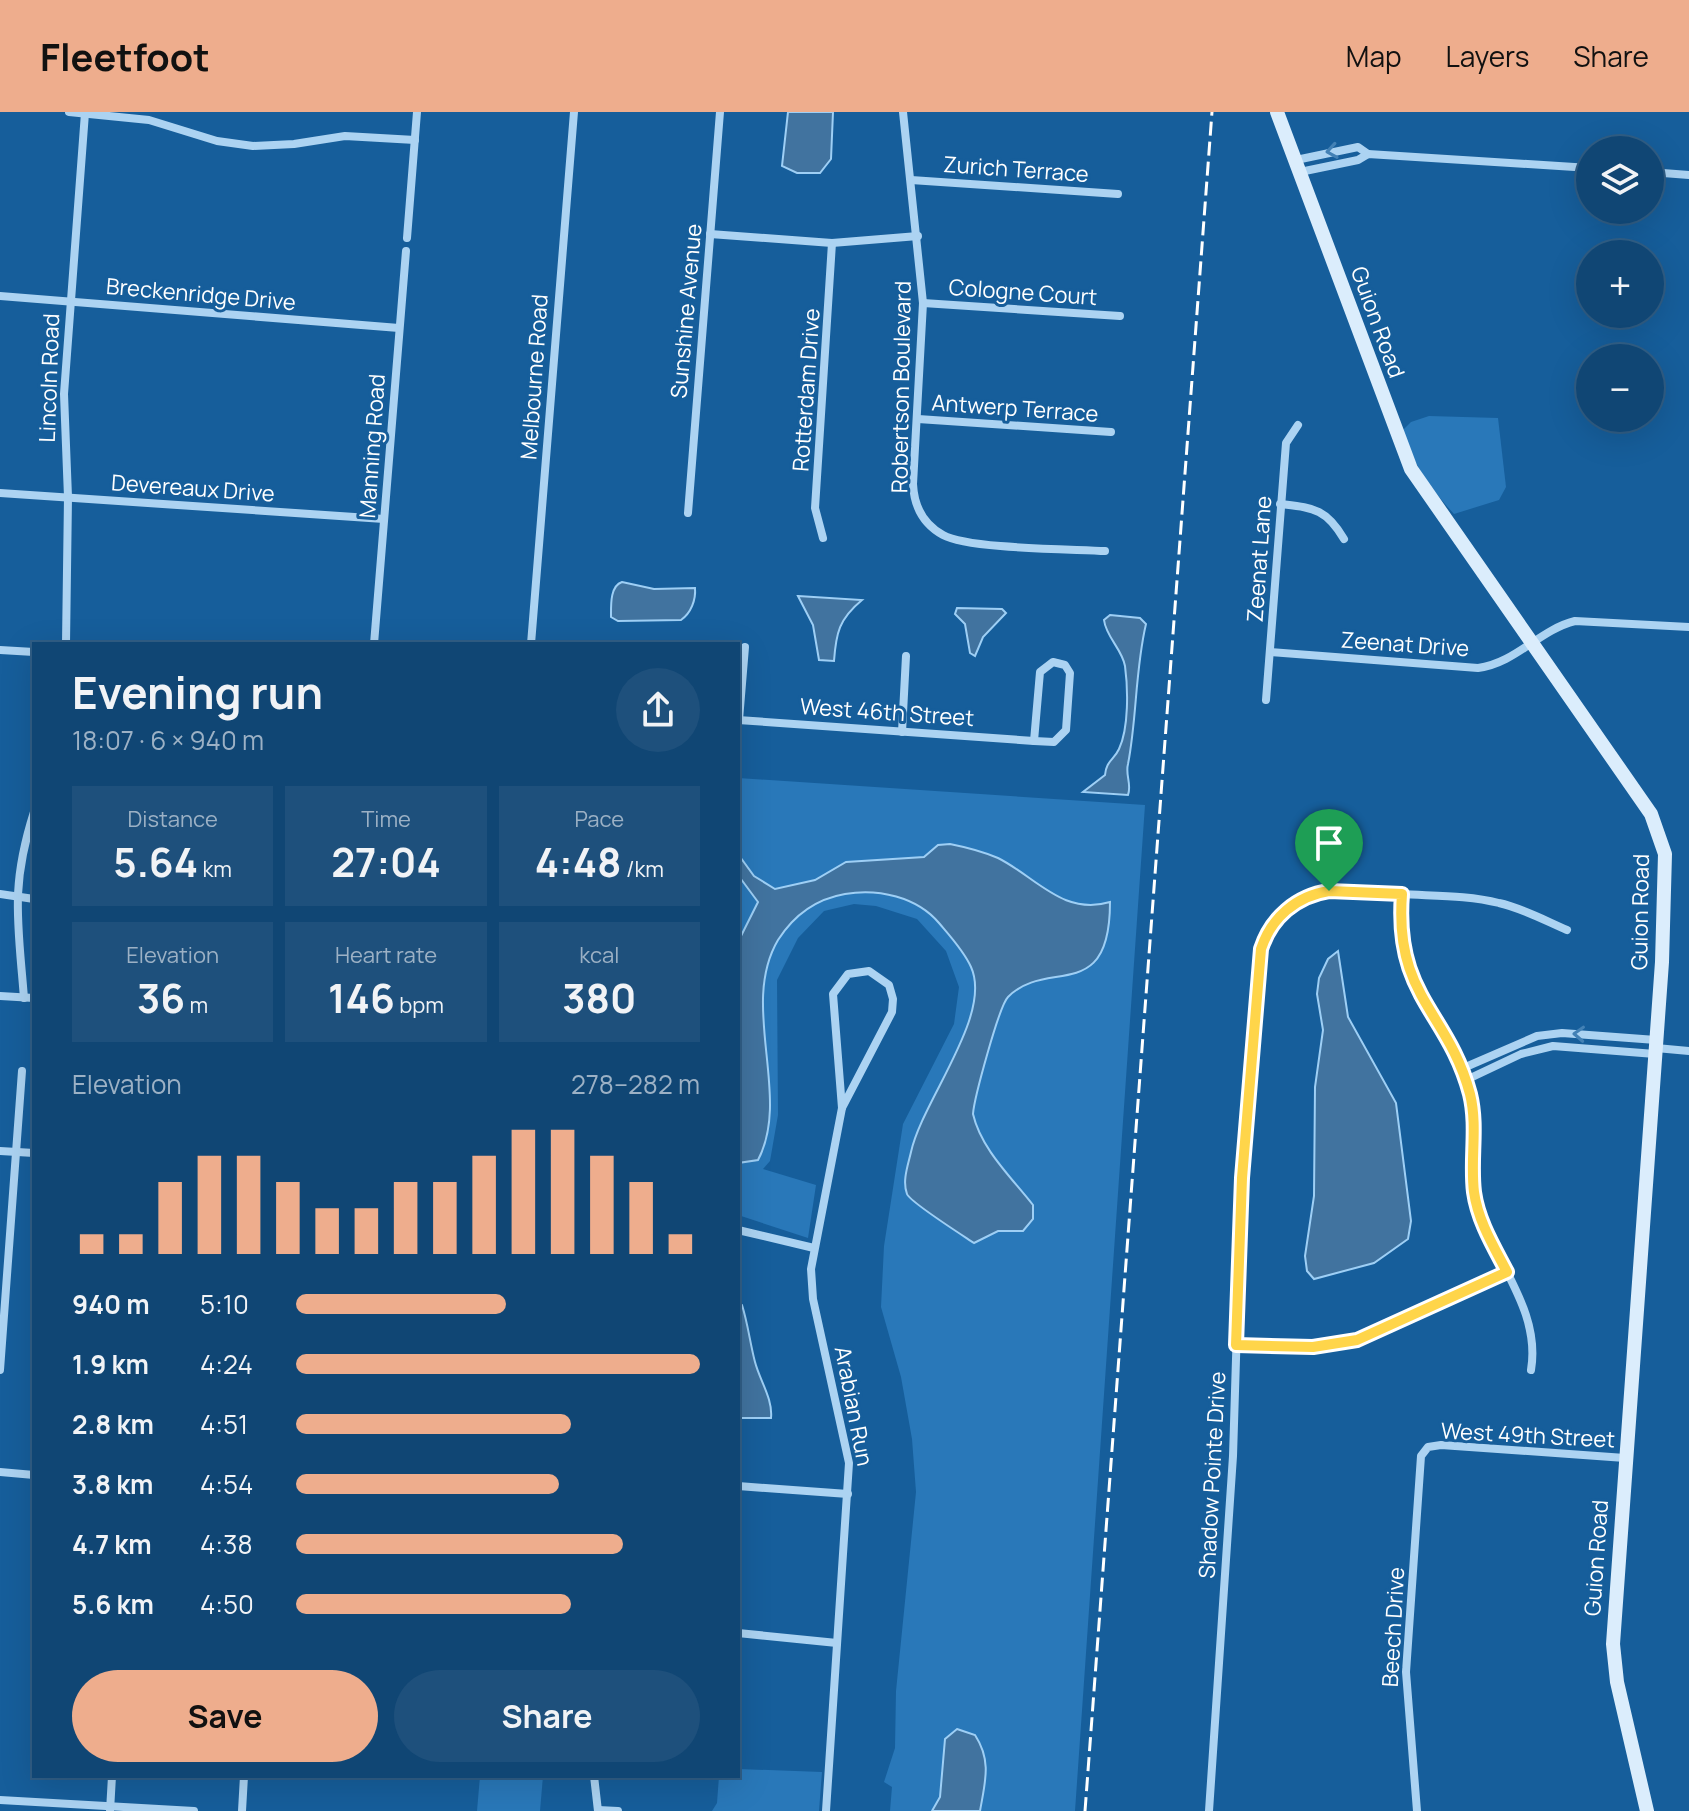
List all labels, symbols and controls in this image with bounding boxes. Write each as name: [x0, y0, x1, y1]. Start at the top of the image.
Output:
text: Fleetfoot: [40, 30, 210, 82]
text: Map: [1346, 37, 1402, 75]
text: Layers: [1446, 37, 1529, 75]
text: Share: [1573, 37, 1649, 75]
map controls: [1576, 136, 1664, 432]
button: layers: [1576, 136, 1664, 224]
one-way arrow: [1326, 142, 1339, 159]
street label: Zurich Terrace: [942, 149, 1090, 189]
street label: Sunshine Avenue: [663, 222, 709, 399]
button: +: [1576, 240, 1664, 328]
street label: Guion Road: [1344, 262, 1412, 382]
street label: Breckenridge Drive: [105, 271, 297, 317]
street label: Cologne Court: [948, 272, 1098, 312]
street label: Robertson Boulevard: [884, 281, 918, 493]
street label: Melbourne Road: [513, 293, 555, 461]
street label: Rotterdam Drive: [785, 307, 827, 473]
street label: Lincoln Road: [32, 313, 66, 443]
button: −: [1576, 344, 1664, 432]
street label: Manning Road: [352, 373, 392, 519]
street label: Antwerp Terrace: [931, 387, 1100, 429]
street label: Devereaux Drive: [110, 467, 276, 509]
street label: Zeenat Lane: [1240, 495, 1278, 623]
street label: Zeenat Drive: [1340, 625, 1470, 663]
text: Evening run: [72, 662, 323, 722]
button: share: [616, 668, 700, 752]
street label: West 46th Street: [799, 691, 975, 733]
text: 18:07 · 6 × 940 m: [72, 722, 264, 758]
text: Distance: [128, 804, 218, 834]
text: Time: [361, 804, 411, 834]
text: Pace: [574, 804, 624, 834]
pin: [1295, 809, 1363, 891]
icon: arrive: [1307, 821, 1351, 865]
text: 5.64: [113, 834, 198, 889]
text: 27:04: [331, 834, 441, 889]
text: 4:48: [535, 834, 622, 889]
text: km: [198, 854, 232, 884]
text: /km: [622, 854, 664, 884]
street label: Guion Road: [1624, 854, 1656, 970]
text: Elevation: [126, 940, 219, 970]
text: Heart rate: [335, 940, 437, 970]
text: kcal: [579, 940, 619, 970]
text: 36: [137, 970, 185, 1025]
text: 146: [328, 970, 395, 1025]
text: 380: [562, 970, 636, 1025]
text: m: [185, 990, 208, 1020]
text: bpm: [395, 990, 444, 1020]
one-way arrow: [1572, 1026, 1585, 1043]
text: Elevation: [72, 1066, 182, 1102]
text: 278–282 m: [571, 1066, 700, 1102]
text: 940 m: [72, 1286, 150, 1322]
text: 5:10: [200, 1286, 249, 1322]
street label: Arabian Run: [828, 1343, 880, 1469]
text: 1.9 km: [72, 1346, 149, 1382]
text: 4:24: [200, 1346, 253, 1382]
street label: Shadow Pointe Drive: [1192, 1371, 1232, 1579]
text: 2.8 km: [72, 1406, 154, 1442]
text: 4:51: [200, 1406, 248, 1442]
street label: West 49th Street: [1440, 1415, 1616, 1455]
text: 3.8 km: [72, 1466, 154, 1502]
text: 4:54: [200, 1466, 253, 1502]
street label: Guion Road: [1577, 1499, 1615, 1617]
text: 4.7 km: [72, 1526, 152, 1562]
text: 4:38: [200, 1526, 253, 1562]
street label: Beech Drive: [1375, 1566, 1411, 1688]
text: 5.6 km: [72, 1586, 154, 1622]
text: 4:50: [200, 1586, 254, 1622]
button: Save: [72, 1670, 378, 1762]
button: Share: [394, 1670, 700, 1762]

